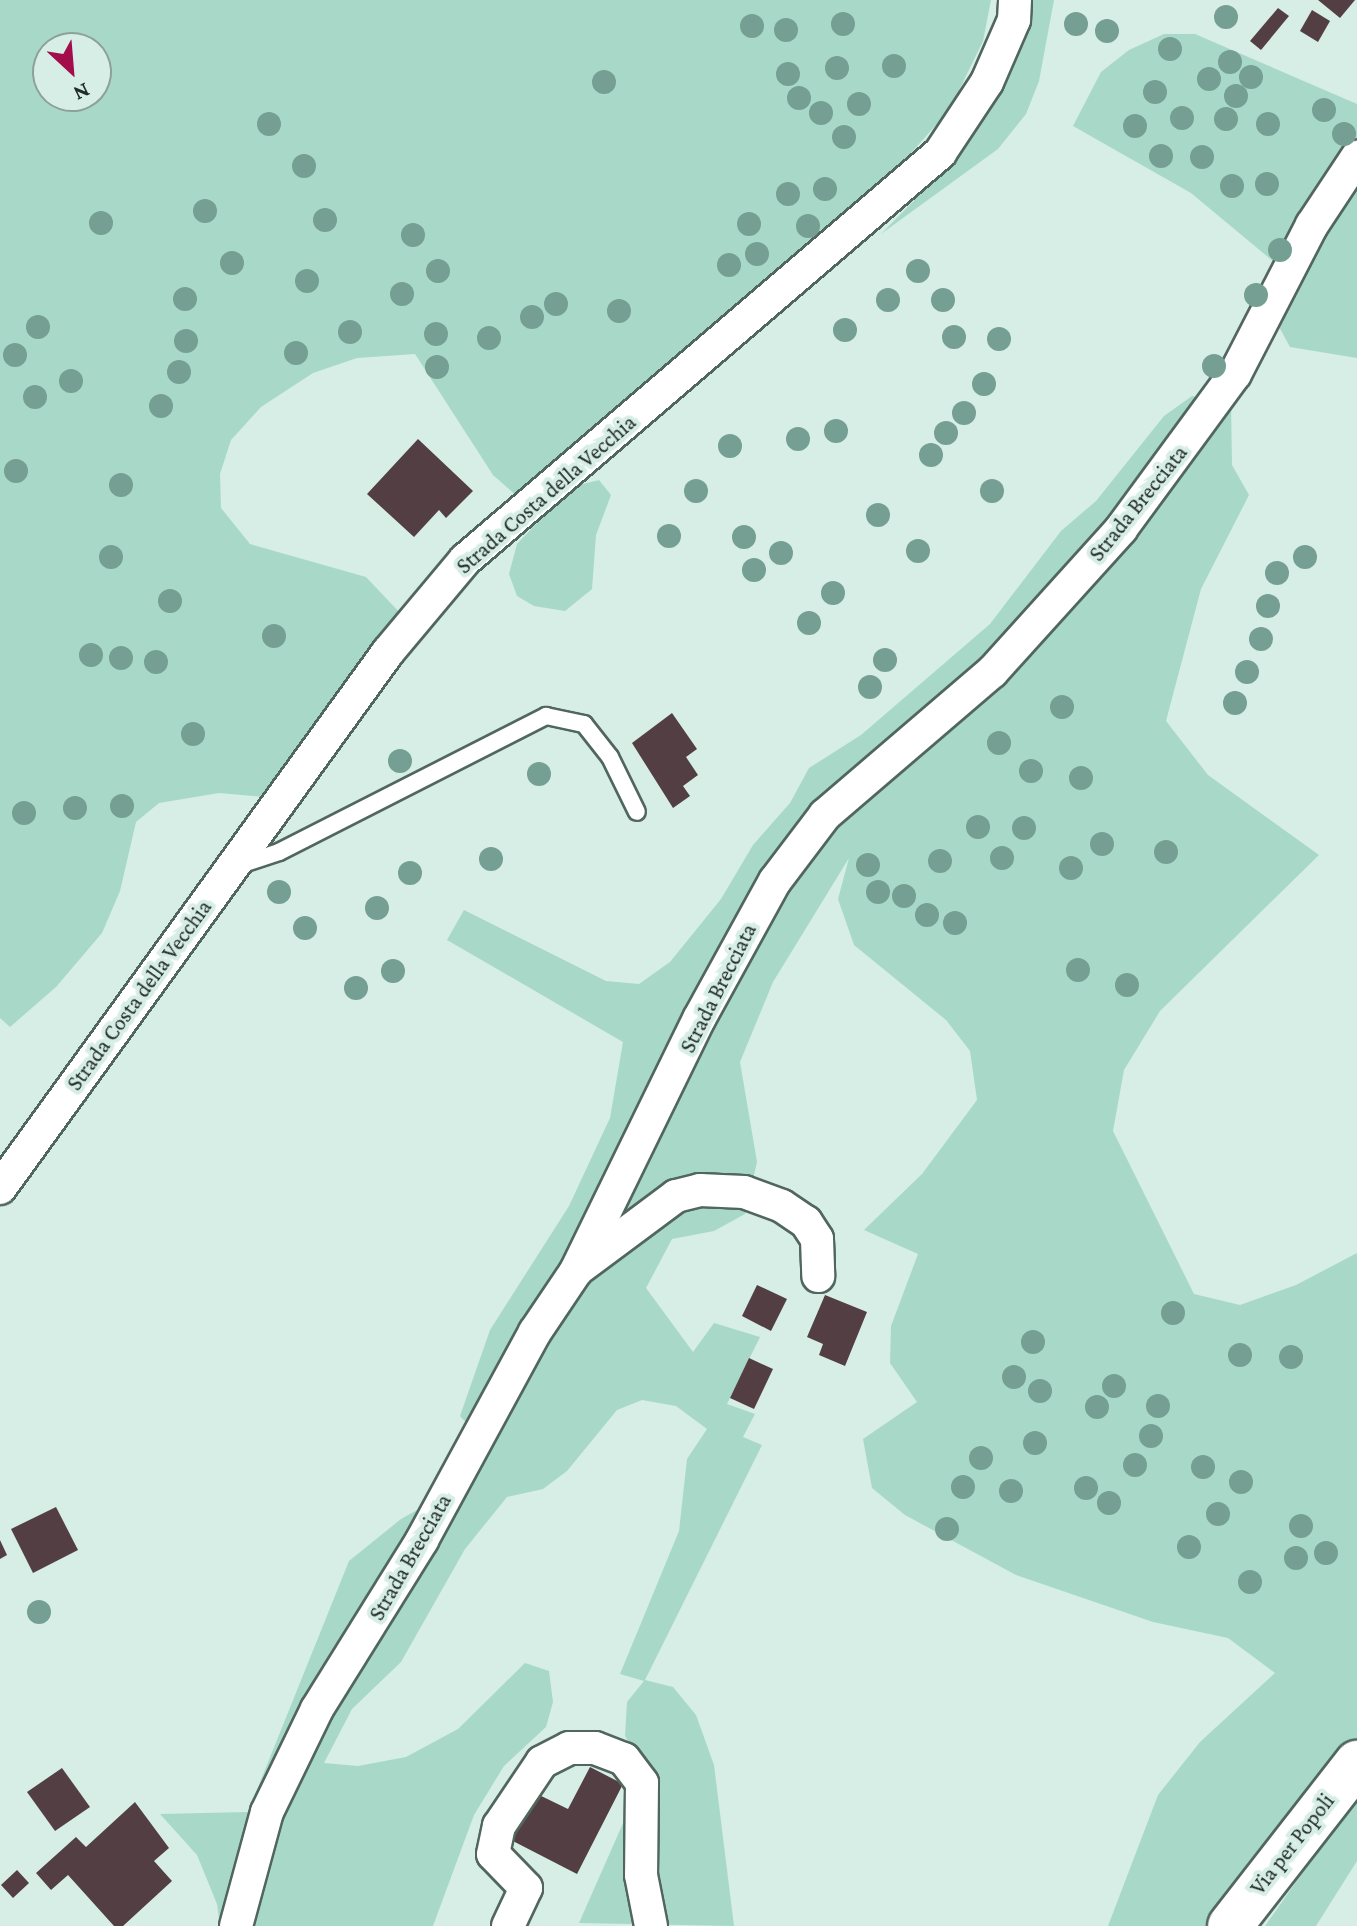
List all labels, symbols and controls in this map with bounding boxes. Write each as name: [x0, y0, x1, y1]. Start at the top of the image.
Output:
north arrow: [32, 32, 112, 112]
text: N: [70, 78, 94, 107]
street label: Strada Costa della Vecchia: [451, 409, 641, 579]
street label: Strada Brecciata: [1083, 440, 1193, 566]
street label: Strada Costa della Vecchia: [61, 895, 217, 1095]
street label: Strada Brecciata: [674, 919, 762, 1057]
street label: Strada Brecciata: [363, 1489, 457, 1625]
street label: Via per Popoli: [1244, 1788, 1340, 1900]

